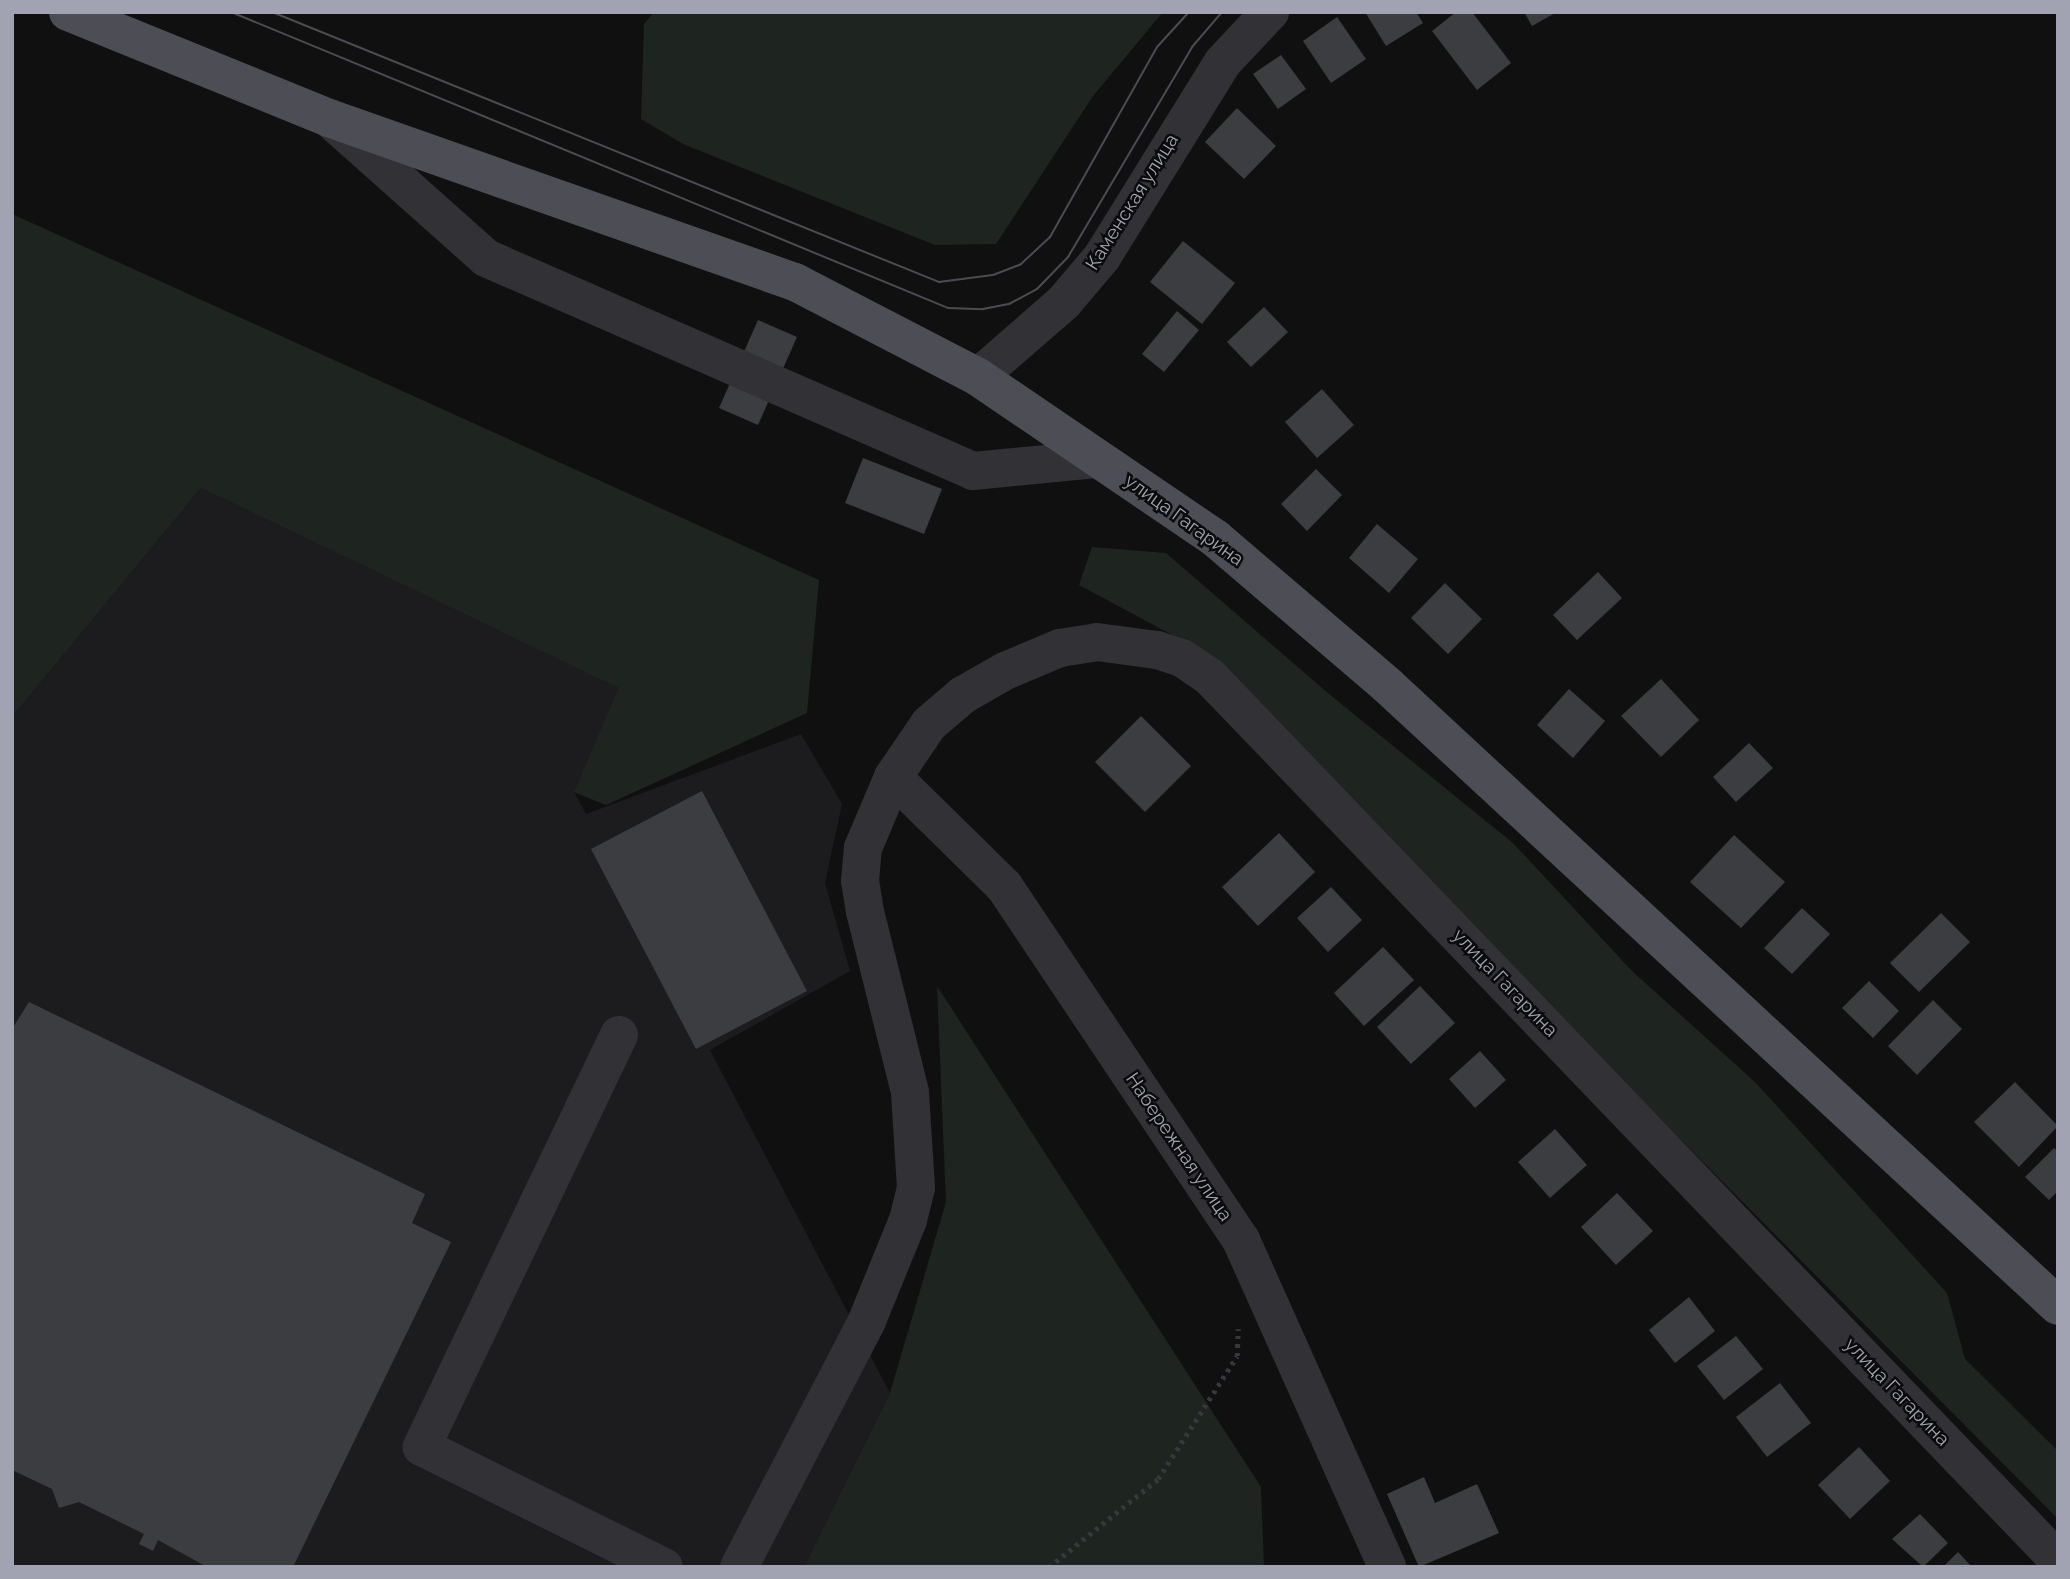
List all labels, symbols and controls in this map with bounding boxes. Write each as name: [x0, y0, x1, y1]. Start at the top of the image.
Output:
street label: Каменская улица: [1081, 129, 1183, 275]
street label: улица Гагарина: [1120, 469, 1248, 571]
street label: улица Гагарина: [1448, 924, 1562, 1042]
street label: Набережная улица: [1121, 1068, 1237, 1226]
street label: улица Гагарина: [1840, 1333, 1954, 1451]

